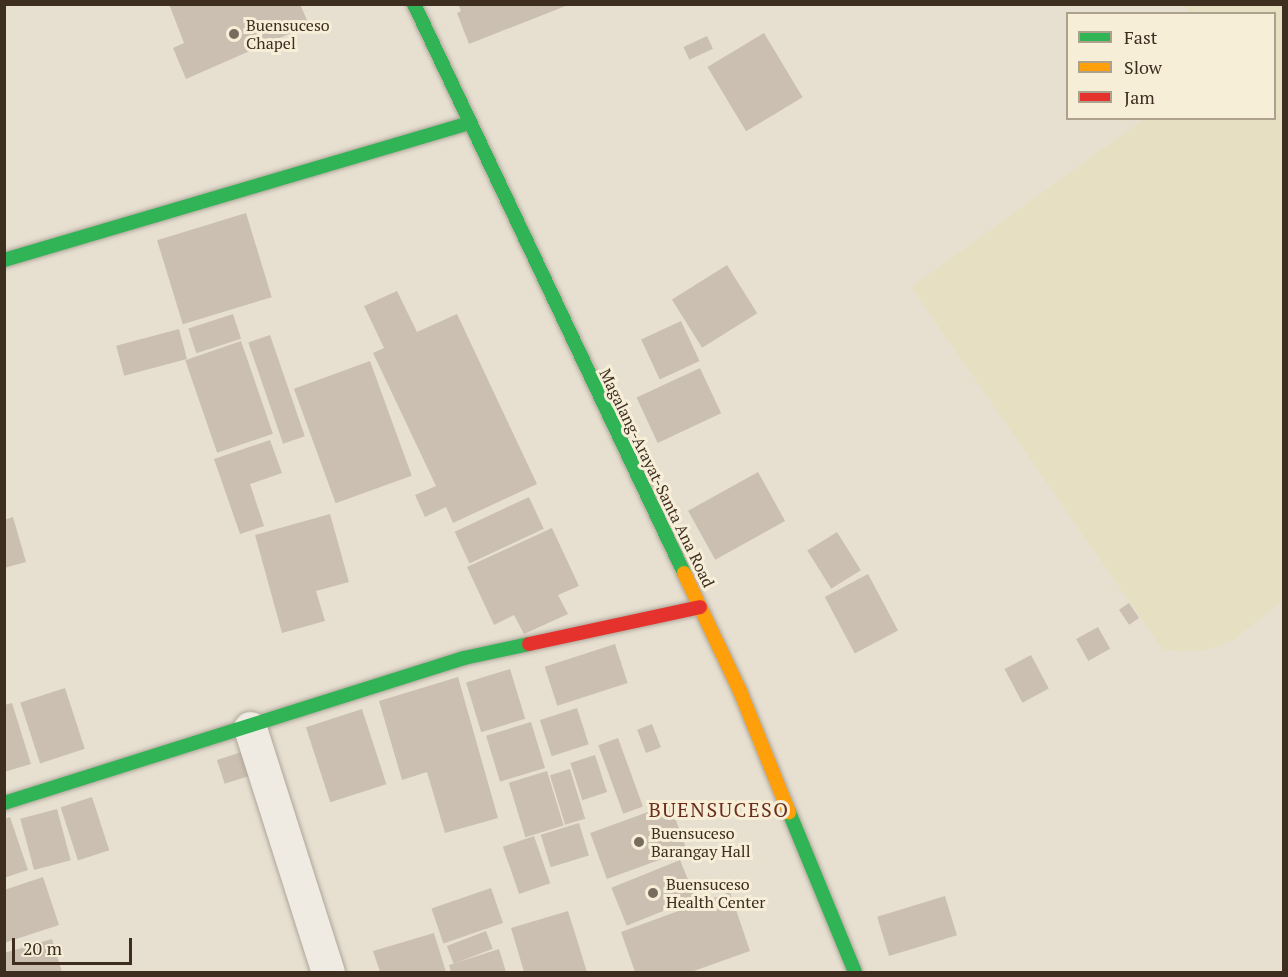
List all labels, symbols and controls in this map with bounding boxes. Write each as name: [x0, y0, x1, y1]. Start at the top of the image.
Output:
legend: [1066, 12, 1276, 120]
place label: Buensuceso Chapel: [246, 15, 330, 53]
text: Fast: [1124, 25, 1157, 49]
marker: Buensuceso Chapel: [227, 27, 241, 41]
text: Slow: [1124, 55, 1162, 79]
text: Jam: [1124, 85, 1155, 109]
street label: Magalang-Arayat-Santa Ana Road: [596, 365, 718, 591]
district label: BUENSUCESO: [648, 797, 790, 821]
place label: Buensuceso Barangay Hall: [651, 823, 750, 861]
marker: Buensuceso Barangay Hall: [632, 835, 646, 849]
place label: Buensuceso Health Center: [666, 874, 765, 912]
marker: Buensuceso Health Center: [644, 884, 662, 902]
scale bar: [15, 926, 135, 964]
text: 20 m: [23, 936, 62, 960]

